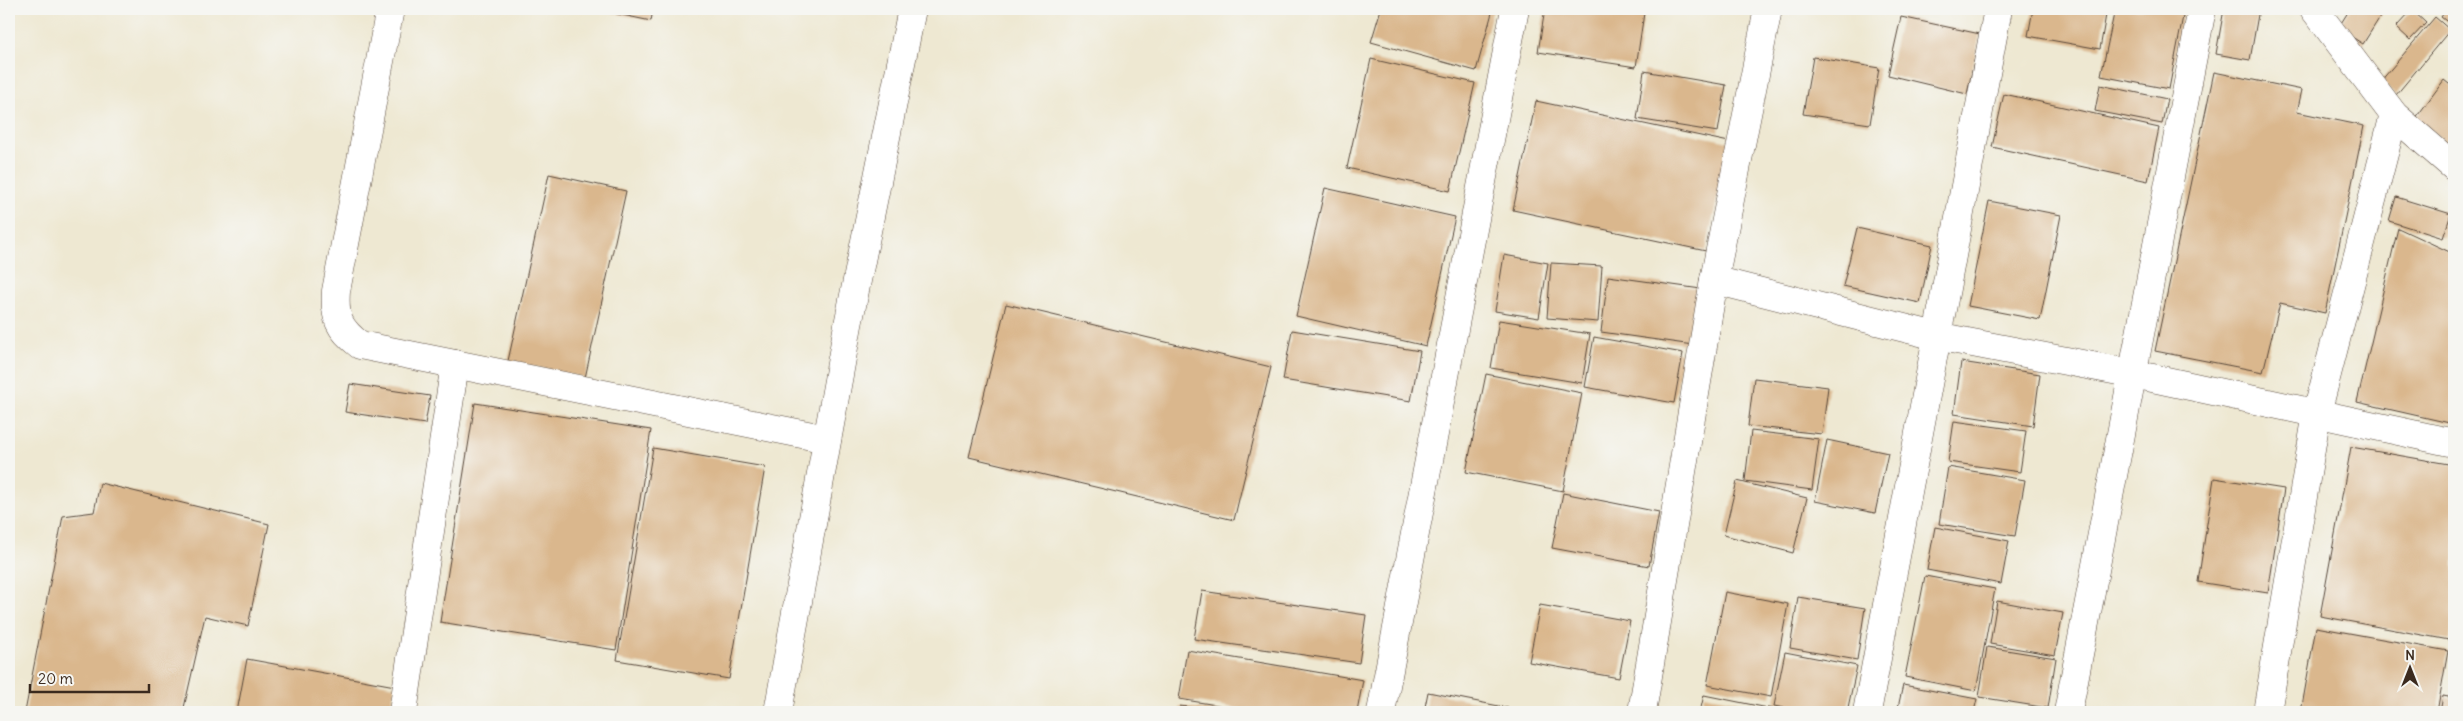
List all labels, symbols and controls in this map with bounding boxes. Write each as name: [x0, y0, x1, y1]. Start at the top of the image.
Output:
north arrow: [2386, 644, 2436, 694]
text: N: [2405, 646, 2415, 664]
scale bar: [30, 661, 149, 693]
text: 20 m: [38, 669, 73, 688]

